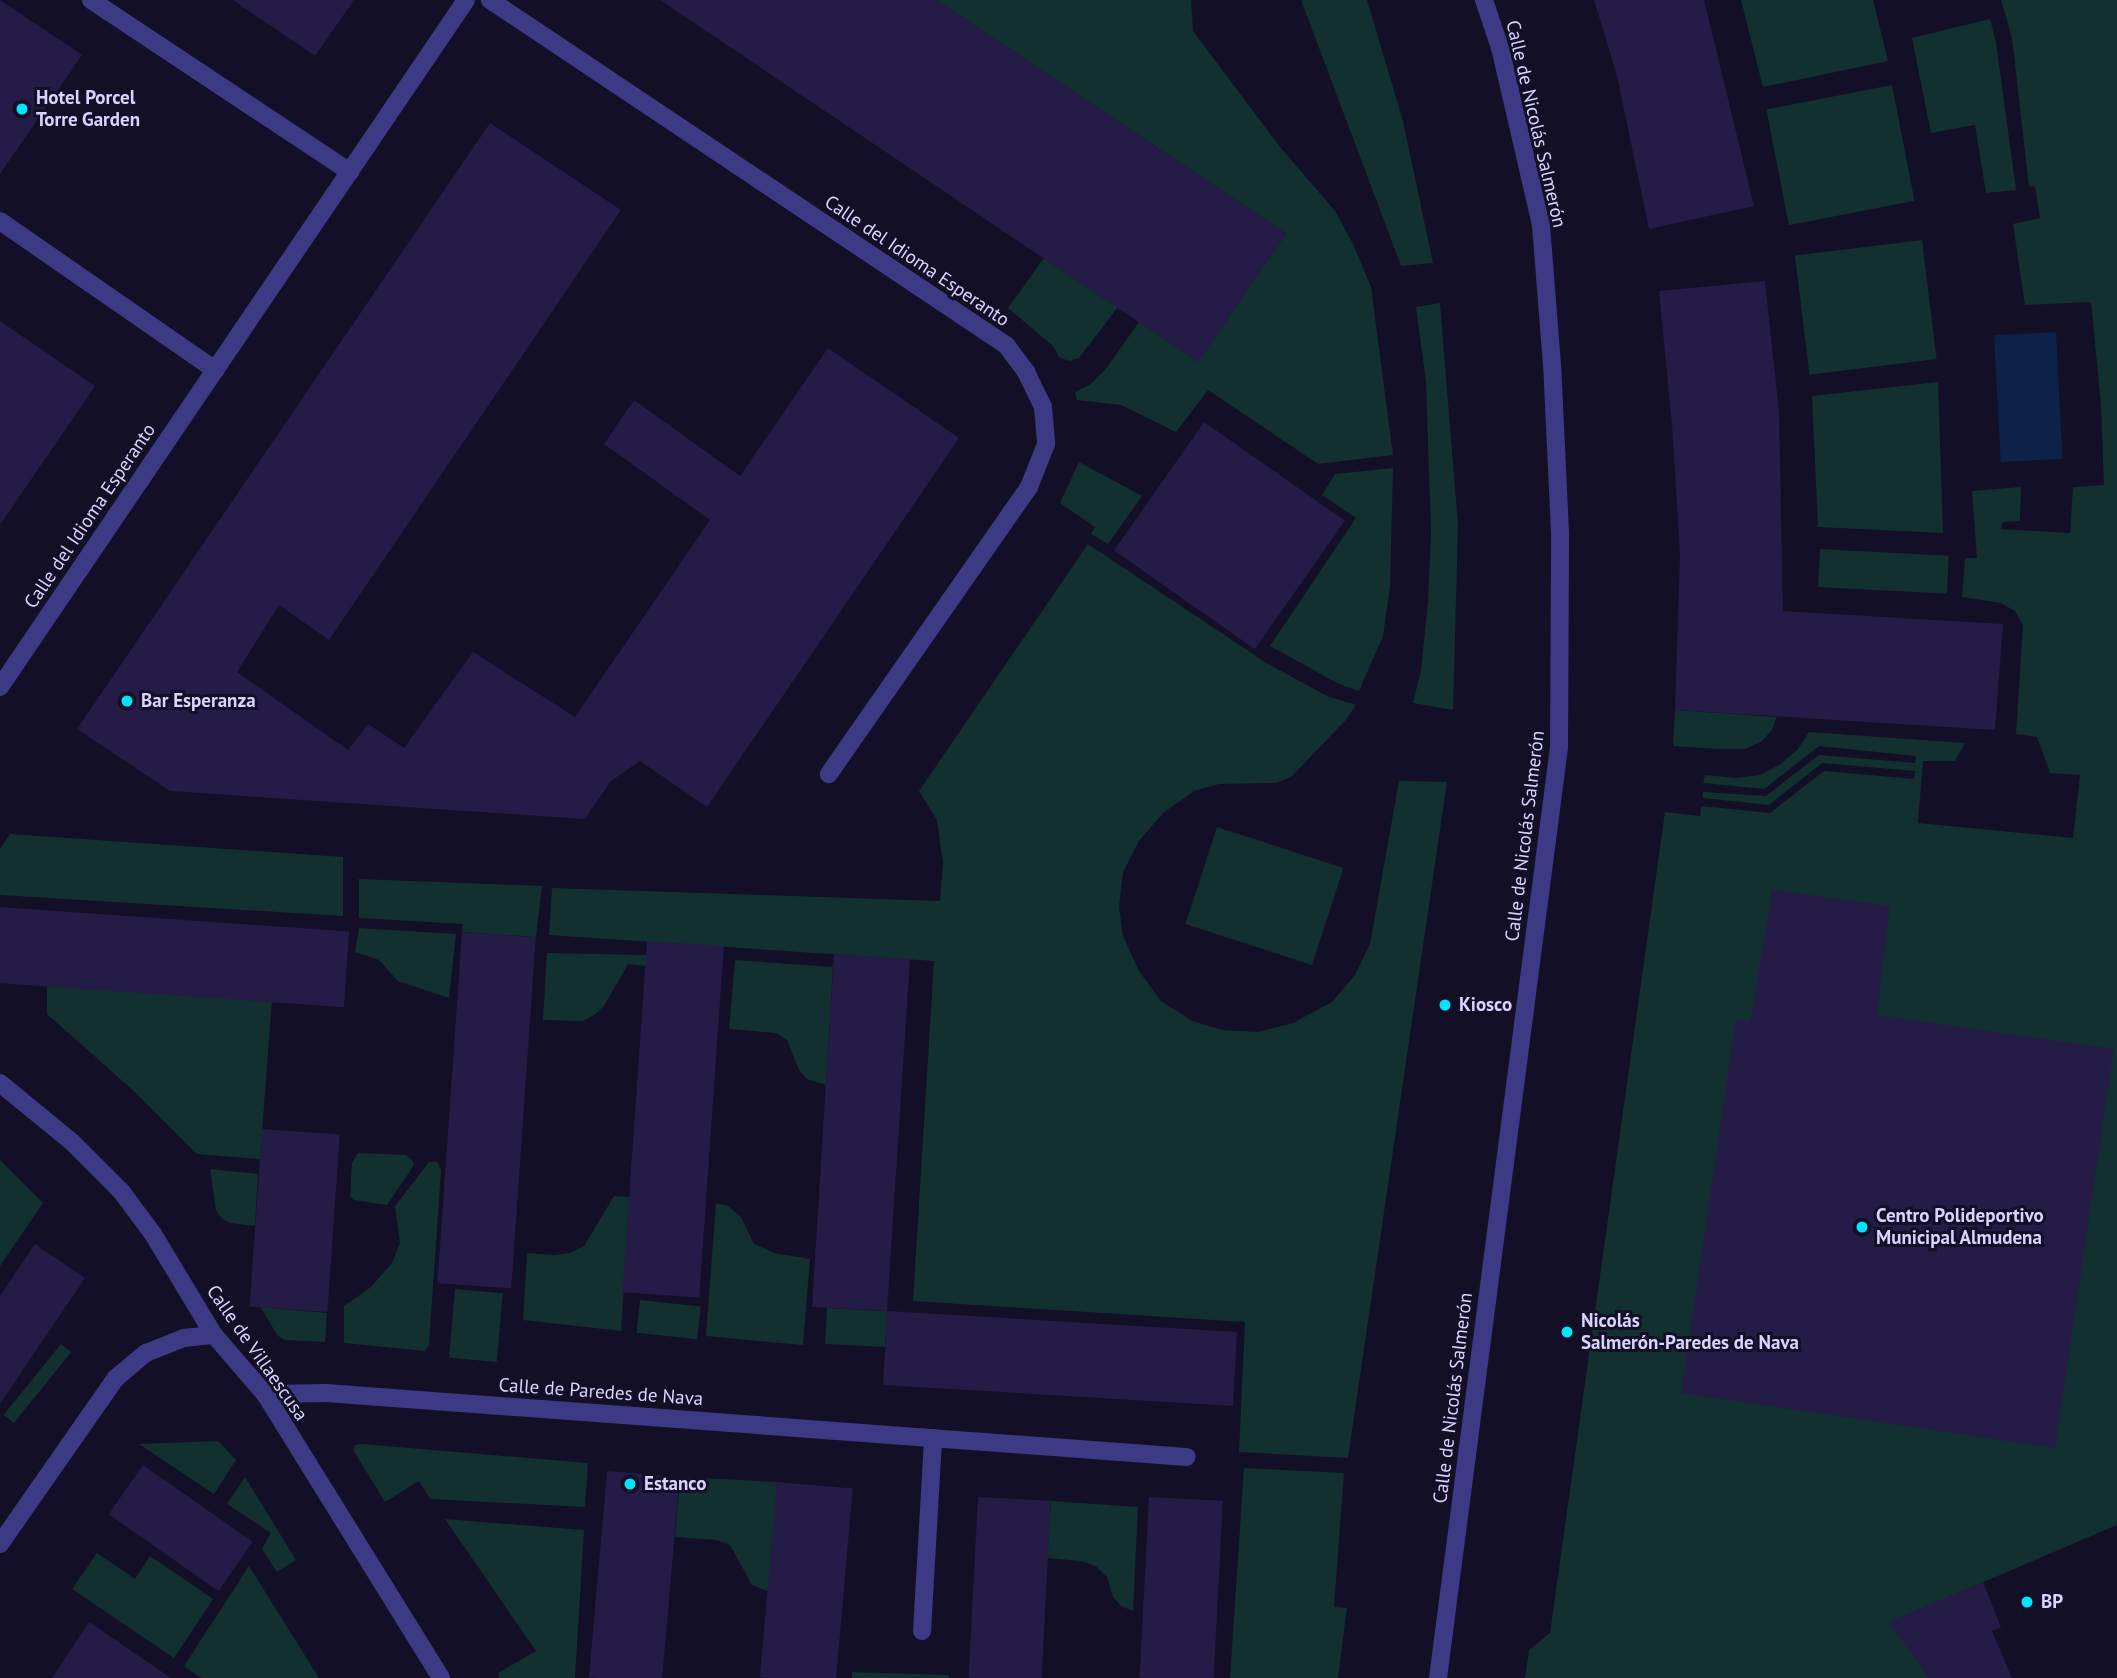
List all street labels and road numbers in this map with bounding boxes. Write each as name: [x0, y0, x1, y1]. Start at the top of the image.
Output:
street label: Calle de Nicolás Salmerón: [1501, 18, 1571, 230]
street label: Calle del Idioma Esperanto: [820, 191, 1014, 331]
street label: Calle del Idioma Esperanto: [20, 419, 160, 613]
street label: Calle de Nicolás Salmerón: [1501, 729, 1549, 943]
street label: Calle de Villaescusa: [201, 1281, 313, 1425]
street label: Calle de Nicolás Salmerón: [1429, 1291, 1477, 1505]
street label: Calle de Paredes de Nava: [498, 1373, 704, 1411]

